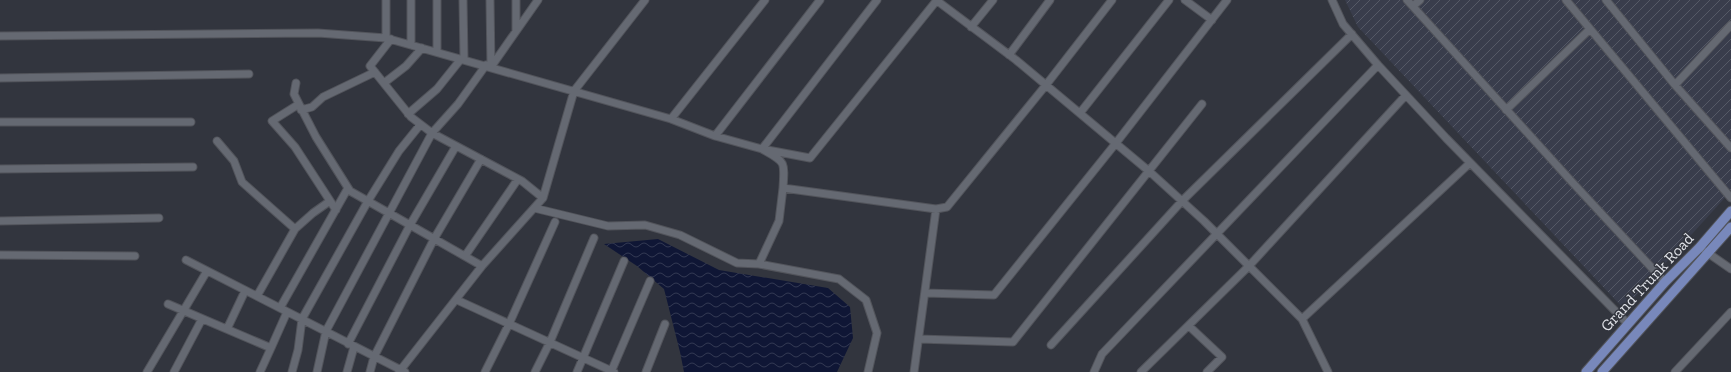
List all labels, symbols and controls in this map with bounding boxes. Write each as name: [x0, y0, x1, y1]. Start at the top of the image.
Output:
street label: Grand Trunk Road: [1597, 229, 1698, 335]

